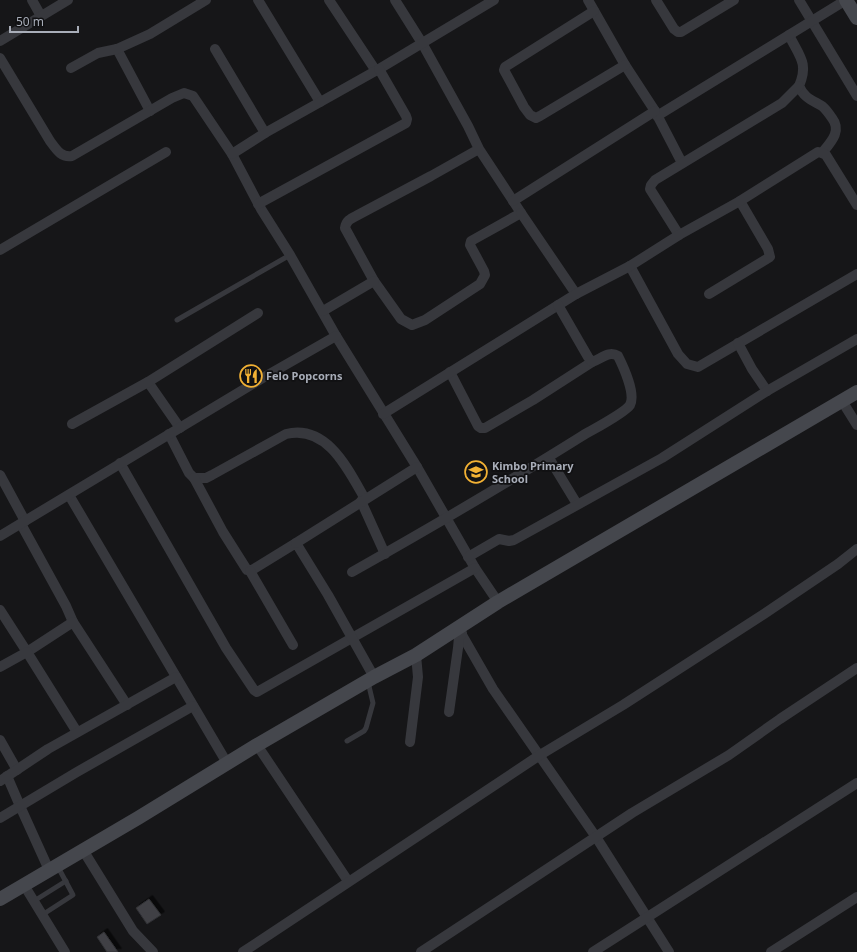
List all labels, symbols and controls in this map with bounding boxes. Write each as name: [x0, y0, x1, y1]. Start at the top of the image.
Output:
scale bar: [10, 8, 78, 34]
text: 50 m: [16, 13, 44, 30]
restaurant icon: Felo Popcorns: [238, 363, 264, 389]
place label: Felo Popcorns: [266, 368, 343, 383]
place label: Kimbo Primary School: [492, 458, 574, 486]
school or university icon: Kimbo Primary School: [463, 459, 489, 485]

